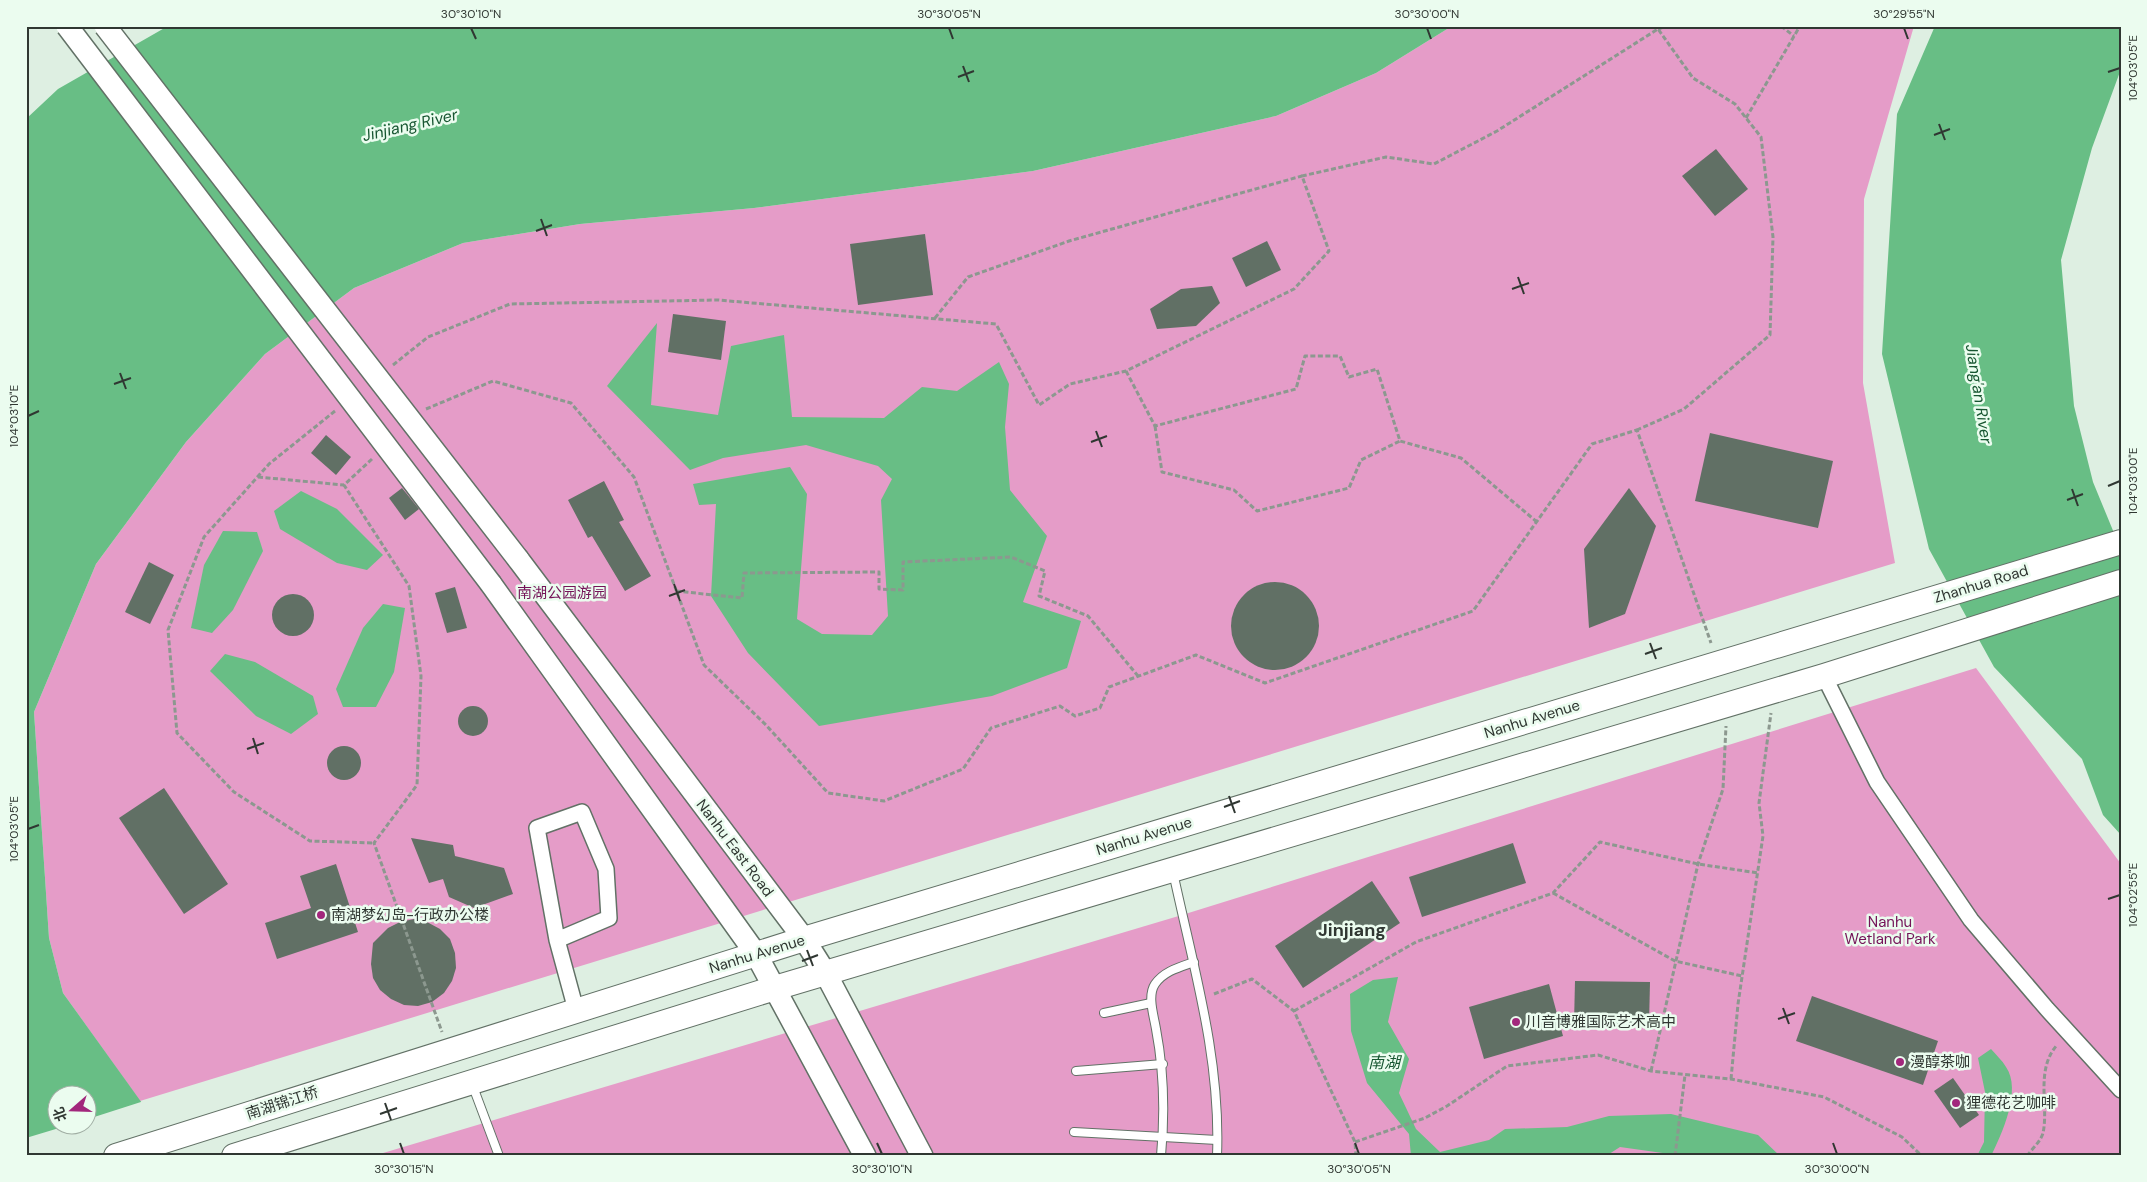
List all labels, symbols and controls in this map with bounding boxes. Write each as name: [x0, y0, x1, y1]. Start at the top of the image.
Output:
text: 30°30'10"N: [441, 6, 501, 22]
text: 30°30'05"N: [917, 6, 981, 22]
text: 30°30'00"N: [1395, 6, 1459, 22]
text: 30°29'55"N: [1873, 6, 1935, 22]
text: 104°03'05"E: [2125, 35, 2141, 101]
water label: Jinjiang River: [360, 104, 461, 146]
water label: Jiang'an River: [1961, 343, 1997, 446]
text: 104°03'10"E: [6, 384, 22, 447]
text: 104°03'00"E: [2125, 447, 2141, 515]
street label: Zhanhua Road: [1931, 560, 2031, 608]
park label: 南湖公园游园: [517, 583, 607, 603]
street label: Nanhu Avenue: [1482, 695, 1582, 743]
street label: Nanhu East Road: [692, 795, 778, 901]
text: 104°03'05"E: [6, 796, 22, 862]
street label: Nanhu Avenue: [1094, 812, 1194, 860]
text: 104°02'55"E: [2125, 862, 2141, 927]
place label: 南湖梦幻岛-行政办公楼: [331, 905, 489, 925]
marker: 南湖梦幻岛-行政办公楼: [315, 909, 327, 921]
park label: Nanhu Wetland Park: [1844, 912, 1936, 949]
district label: Jinjiang: [1318, 918, 1386, 942]
street label: Nanhu Avenue: [707, 930, 807, 978]
place label: 川音博雅国际艺术高中: [1526, 1012, 1676, 1032]
marker: 川音博雅国际艺术高中: [1510, 1016, 1522, 1028]
water label: 南湖: [1368, 1052, 1403, 1073]
place label: 漫醇茶咖: [1910, 1052, 1970, 1072]
marker: 漫醇茶咖: [1894, 1056, 1906, 1068]
street label: 南湖锦江桥: [243, 1082, 321, 1124]
north arrow: [48, 1084, 98, 1134]
place label: 狸德花艺咖啡: [1966, 1093, 2056, 1113]
marker: 狸德花艺咖啡: [1950, 1097, 1962, 1109]
text: 北: [49, 1105, 71, 1124]
text: 30°30'15"N: [374, 1161, 434, 1177]
text: 30°30'10"N: [852, 1161, 912, 1177]
text: 30°30'05"N: [1327, 1161, 1391, 1177]
text: 30°30'00"N: [1805, 1161, 1869, 1177]

